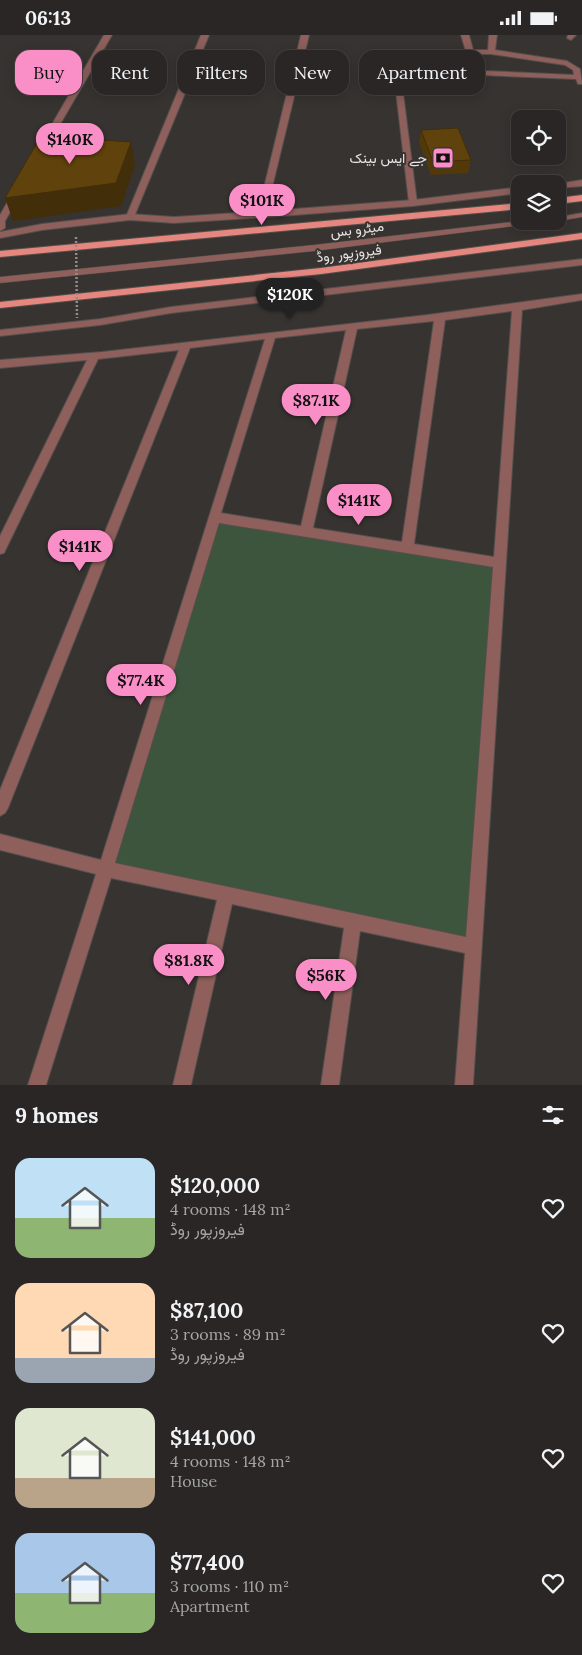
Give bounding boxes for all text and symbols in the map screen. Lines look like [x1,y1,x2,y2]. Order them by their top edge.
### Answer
text: 06:13 [25,6,71,30]
chip: Buy [15,50,82,95]
chip: Rent [92,50,167,95]
chip: Filters [177,50,265,95]
chip: New [275,50,349,95]
chip: Apartment [359,50,485,95]
map controls [511,110,566,230]
button: locate [511,110,566,165]
pin: $140K [35,123,105,165]
text: $140K [47,129,93,149]
bank icon: جے ایس بینک [431,146,455,170]
place label: جے ایس بینک [350,149,427,167]
button: layers [511,175,566,230]
pin: $101K [227,183,297,226]
text: $101K [240,190,284,210]
street label: میٹرو بس [329,217,385,241]
street label: فیروزپور روڈ [315,240,383,267]
pin: $120K [255,277,325,320]
text: $120K [267,284,313,304]
pin: $87.1K [275,383,357,426]
text: $87.1K [293,390,339,410]
pin: $141K [324,483,394,526]
text: $141K [338,490,380,510]
pin: $141K [45,529,115,572]
text: $141K [59,536,101,556]
pin: $77.4K [100,663,182,706]
text: $77.4K [117,670,165,690]
pin: $81.8K [148,943,230,986]
text: $81.8K [164,950,214,970]
pin: $56K [296,959,356,1001]
text: $56K [307,965,345,985]
icon: filters [539,1101,567,1129]
text: 9 homes [15,1102,98,1129]
text: $120,000 [170,1172,260,1199]
icon: home [55,1178,115,1238]
icon: heart [539,1194,567,1222]
text: 4 rooms · 148 m² [170,1199,291,1219]
text: فیروزپور روڈ [170,1219,245,1239]
text: $87,100 [170,1297,243,1324]
icon: home [55,1303,115,1363]
icon: heart [539,1319,567,1347]
text: 3 rooms · 89 m² [170,1324,286,1344]
text: فیروزپور روڈ [170,1344,245,1364]
text: $141,000 [170,1424,256,1451]
icon: home [55,1428,115,1488]
icon: heart [539,1444,567,1472]
text: 4 rooms · 148 m² [170,1451,291,1471]
text: House [170,1471,217,1491]
text: $77,400 [170,1549,244,1576]
icon: home [55,1553,115,1613]
icon: heart [539,1569,567,1597]
text: 3 rooms · 110 m² [170,1576,289,1596]
text: Apartment [170,1596,250,1616]

